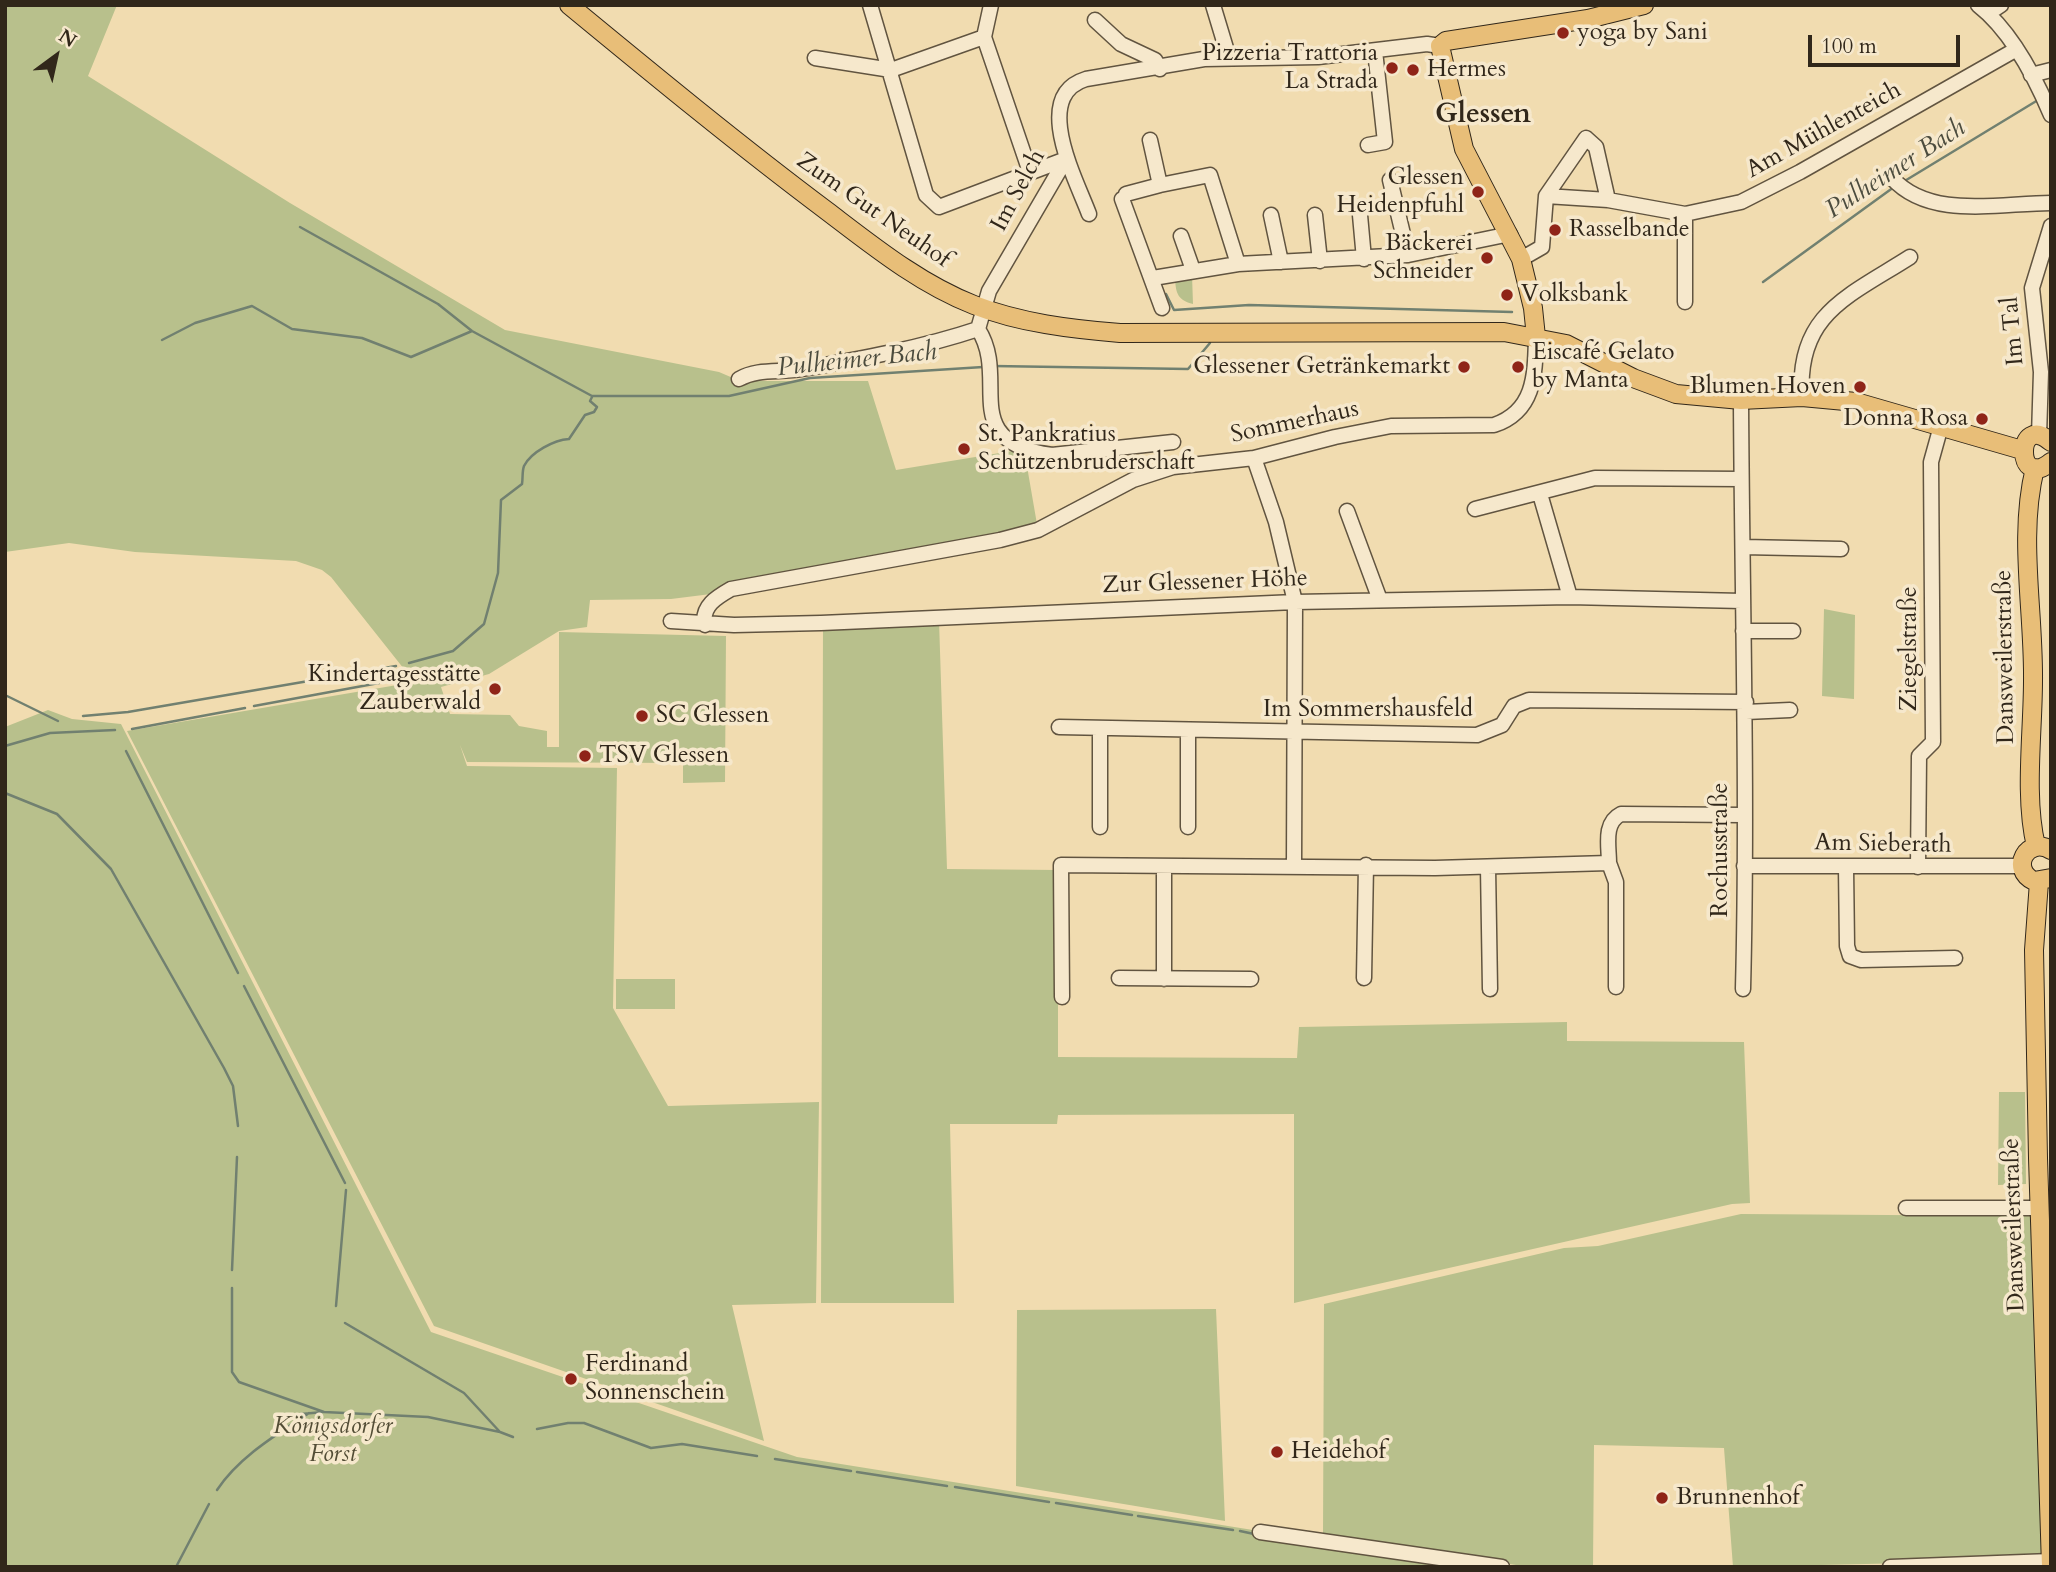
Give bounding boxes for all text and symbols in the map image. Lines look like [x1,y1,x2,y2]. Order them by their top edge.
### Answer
place label: yoga by Sani [1577,19,1708,47]
north arrow [21,21,91,91]
scale bar [1811,21,1963,65]
text: N [53,23,81,54]
marker: yoga by Sani [1555,25,1571,41]
text: 100 m [1821,32,1877,61]
place label: Pizzeria Trattoria La Strada [1202,40,1378,96]
place label: Hermes [1427,56,1506,84]
marker: Pizzeria Trattoria La Strada [1384,60,1400,76]
marker: Hermes [1405,62,1421,78]
street label: Am Mühlenteich [1741,77,1907,185]
district label: Glessen [1435,99,1531,133]
water label: Pulheimer Bach [1820,113,1972,227]
street label: Im Selch [986,145,1052,237]
street label: Zum Gut Neuhof [791,147,955,275]
place label: Glessen Heidenpfuhl [1336,164,1464,220]
marker: Glessen Heidenpfuhl [1470,184,1486,200]
place label: Rasselbande [1569,216,1690,244]
marker: Rasselbande [1547,222,1563,238]
place label: Bäckerei Schneider [1373,230,1473,286]
marker: Bäckerei Schneider [1479,250,1495,266]
place label: Volksbank [1521,281,1628,309]
marker: Volksbank [1499,287,1515,303]
street label: Im Tal [1997,295,2031,367]
water label: Pulheimer Bach [776,337,938,385]
place label: Eiscafé Gelato by Manta [1532,339,1674,395]
place label: Glessener Getränkemarkt [1193,353,1450,381]
marker: Glessener Getränkemarkt [1456,359,1472,375]
marker: Eiscafé Gelato by Manta [1510,359,1526,375]
place label: Blumen Hoven [1689,373,1846,401]
marker: Blumen Hoven [1852,379,1868,395]
street label: Sommerhaus [1228,395,1362,451]
place label: Donna Rosa [1843,405,1968,433]
marker: Donna Rosa [1974,411,1990,427]
place label: St. Pankratius Schützenbruderschaft [978,421,1195,477]
marker: St. Pankratius Schützenbruderschaft [956,441,972,457]
street label: Zur Glessener Höhe [1102,565,1308,601]
street label: Dansweilerstraße [1990,570,2022,744]
street label: Ziegelstraße [1896,586,1924,712]
place label: Kindertagesstätte Zauberwald [308,661,481,717]
marker: Kindertagesstätte Zauberwald [487,681,503,697]
street label: Im Sommershausfeld [1263,696,1473,724]
place label: SC Glessen [656,702,769,730]
marker: SC Glessen [634,708,650,724]
place label: TSV Glessen [599,742,729,770]
marker: TSV Glessen [577,748,593,764]
street label: Rochusstraße [1707,783,1735,917]
street label: Am Sieberath [1814,829,1952,861]
street label: Dansweilerstraße [1998,1137,2032,1313]
place label: Ferdinand Sonnenschein [585,1351,725,1407]
marker: Ferdinand Sonnenschein [563,1371,579,1387]
park label: Königsdorfer Forst [273,1413,393,1469]
place label: Heidehof [1291,1438,1386,1466]
marker: Heidehof [1269,1444,1285,1460]
place label: Brunnenhof [1676,1484,1800,1512]
marker: Brunnenhof [1654,1490,1670,1506]

